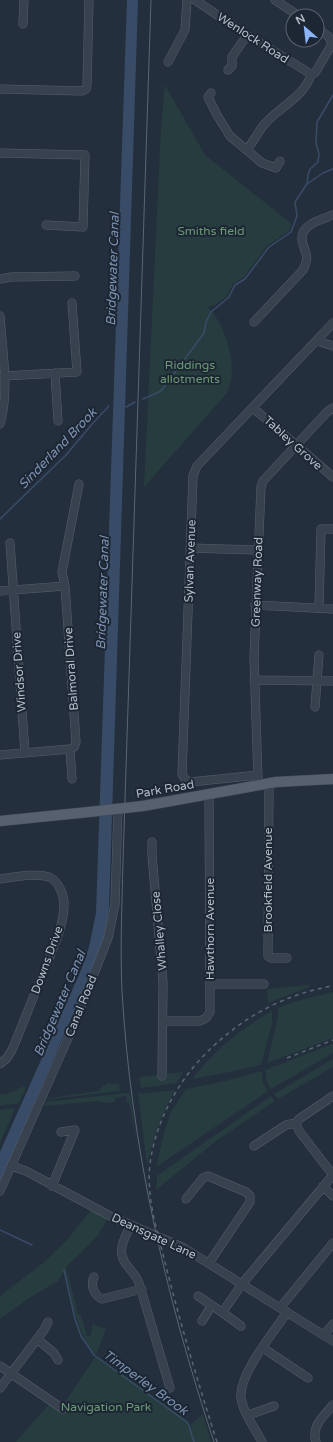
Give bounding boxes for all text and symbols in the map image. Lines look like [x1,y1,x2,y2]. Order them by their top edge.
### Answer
north arrow [285,8,325,48]
street label: Wenlock Road [215,10,291,66]
text: N [294,12,307,27]
water label: Bridgewater Canal [103,210,123,326]
park label: Smiths field [177,224,245,238]
park label: Riddings allotments [160,358,220,386]
water label: Sinderland Brook [15,404,101,492]
street label: Tabley Grove [261,413,325,473]
street label: Sylvan Avenue [182,519,198,603]
water label: Bridgewater Canal [93,534,113,650]
street label: Greenway Road [248,537,266,627]
street label: Balmoral Drive [61,627,81,711]
street label: Windsor Drive [9,631,29,712]
street label: Park Road [135,777,195,801]
street label: Brookfield Avenue [261,827,275,932]
street label: Hawthorn Avenue [203,877,217,980]
street label: Whalley Close [149,891,169,971]
street label: Downs Drive [28,924,66,996]
water label: Bridgewater Canal [30,946,90,1059]
street label: Canal Road [62,973,100,1039]
street label: Deansgate Lane [109,1210,199,1262]
water label: Timperley Brook [100,1347,192,1419]
park label: Navigation Park [61,1400,152,1414]

